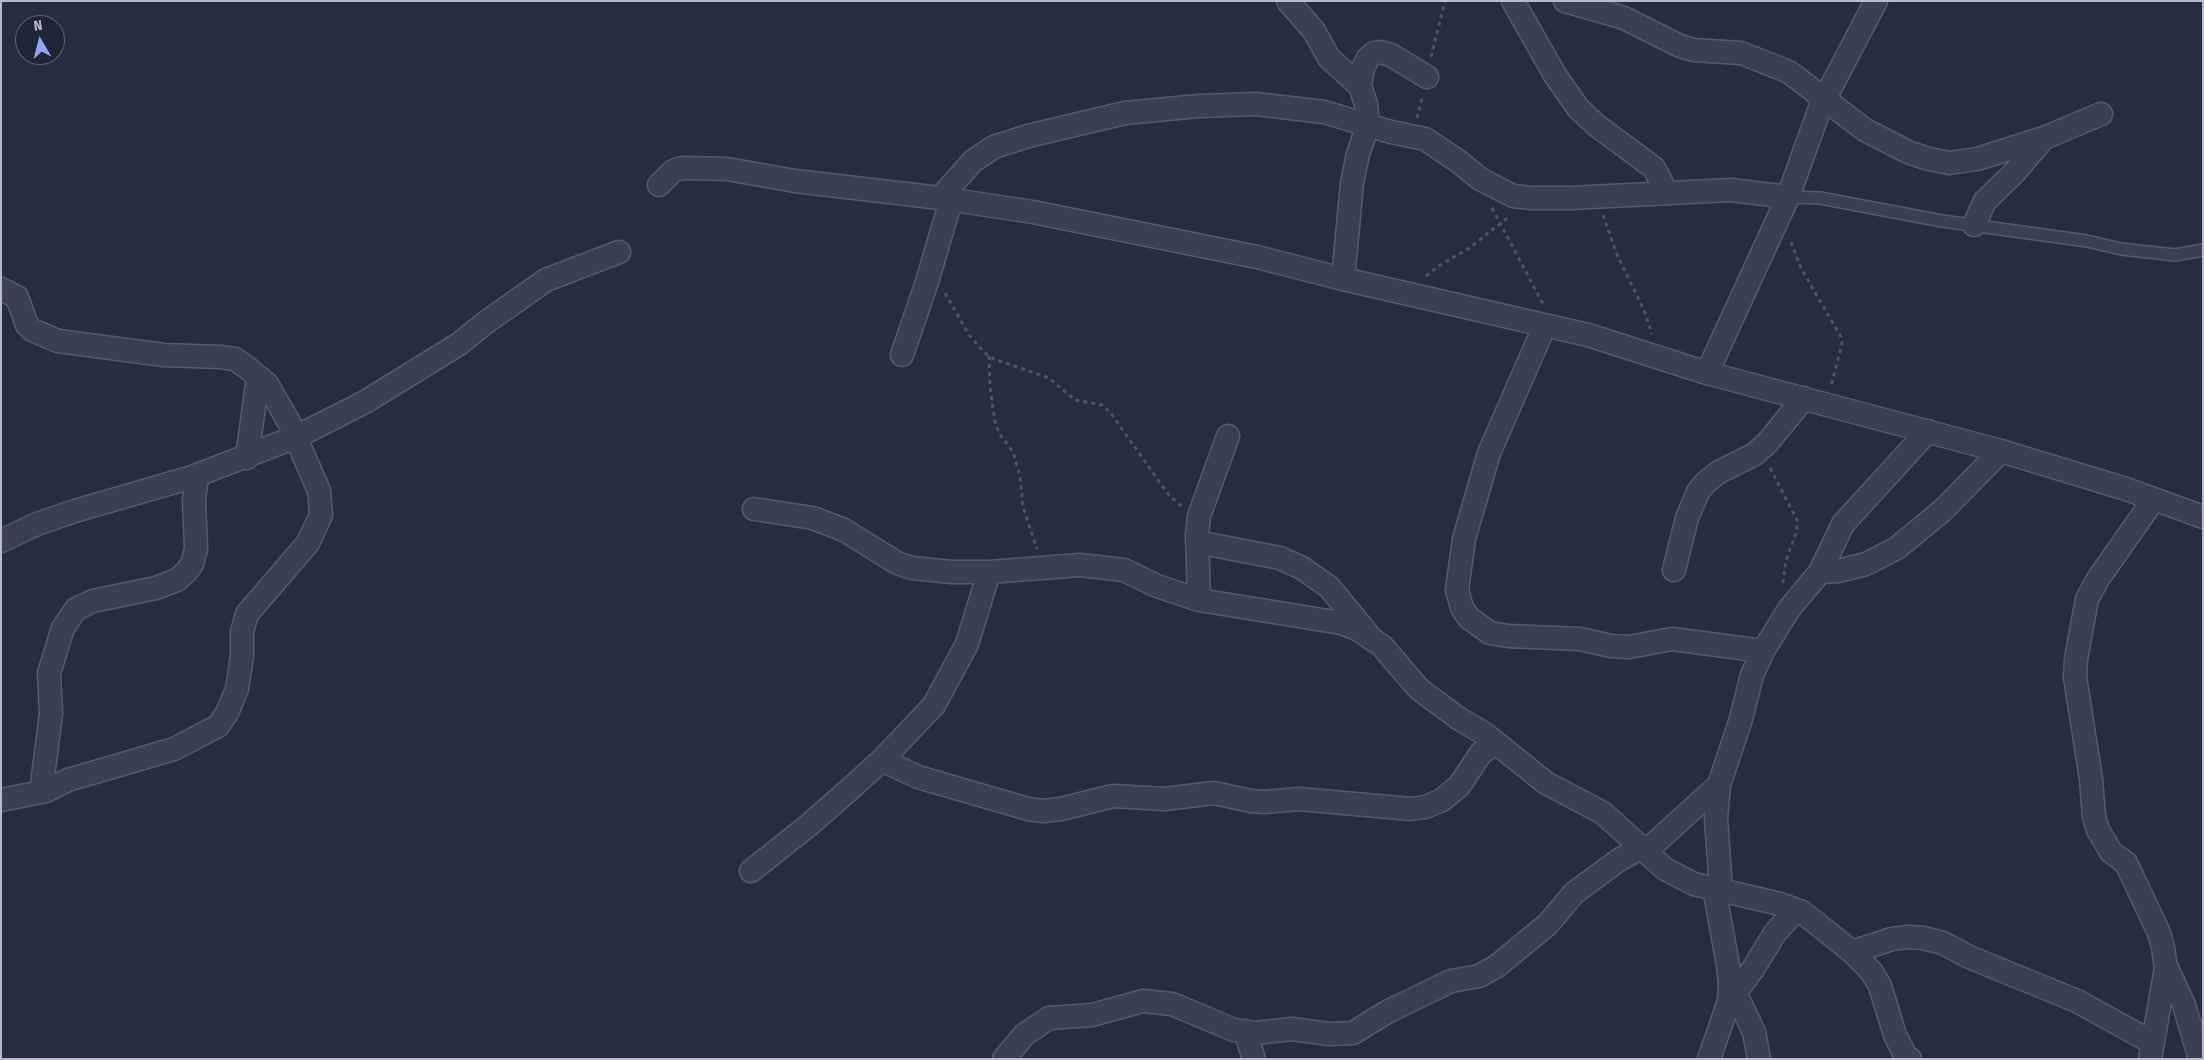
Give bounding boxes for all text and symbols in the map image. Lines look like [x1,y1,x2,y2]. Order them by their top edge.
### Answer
north arrow [15,15,65,65]
text: N [33,17,43,35]

